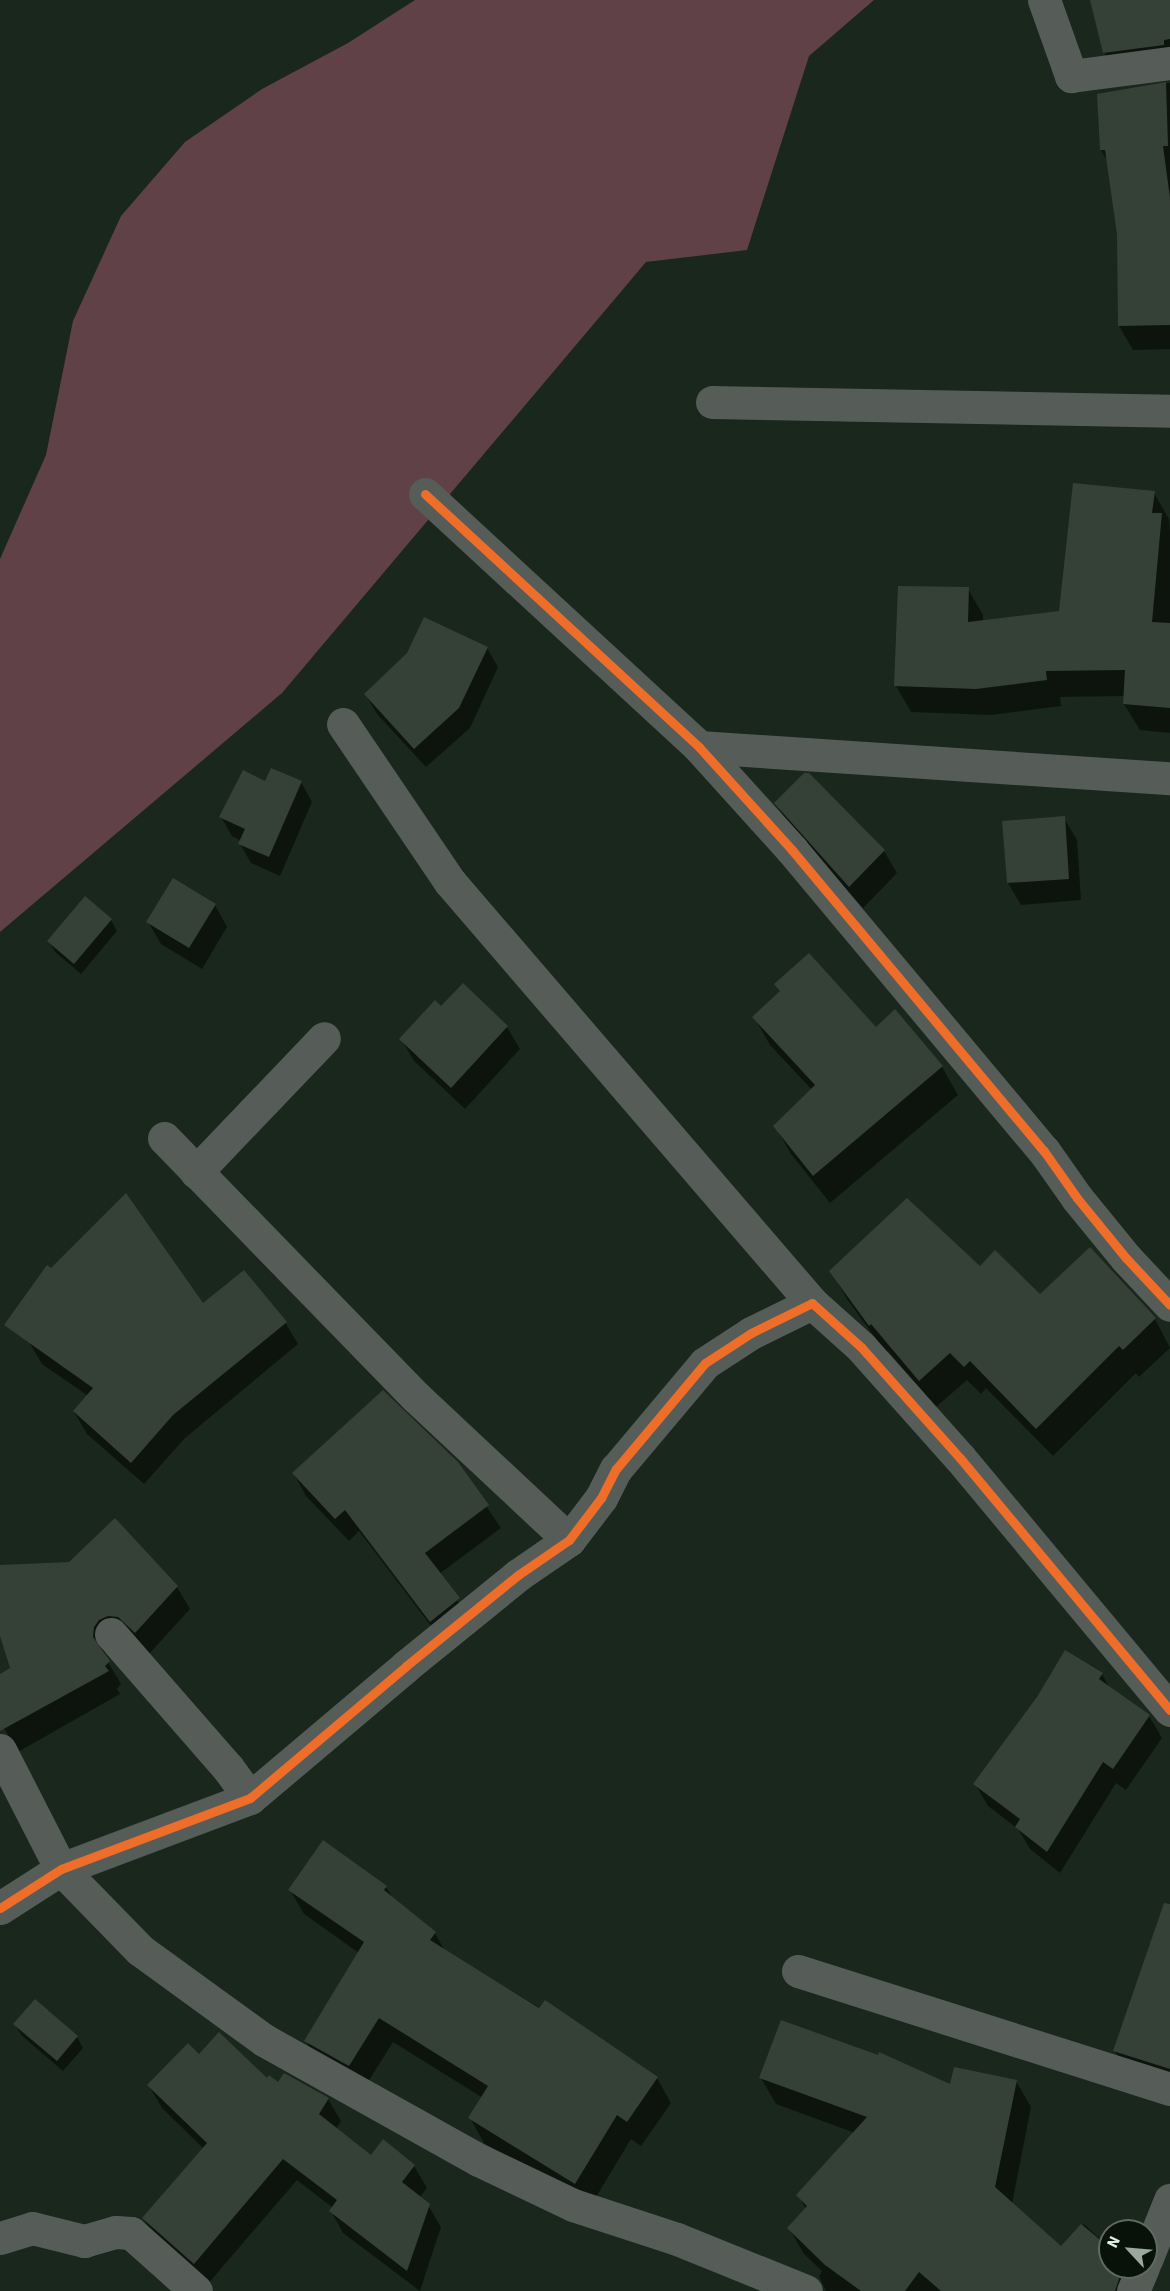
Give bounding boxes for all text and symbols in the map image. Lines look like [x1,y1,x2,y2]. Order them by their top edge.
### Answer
north arrow [1098,2219,1158,2279]
text: N [1101,2232,1126,2252]

